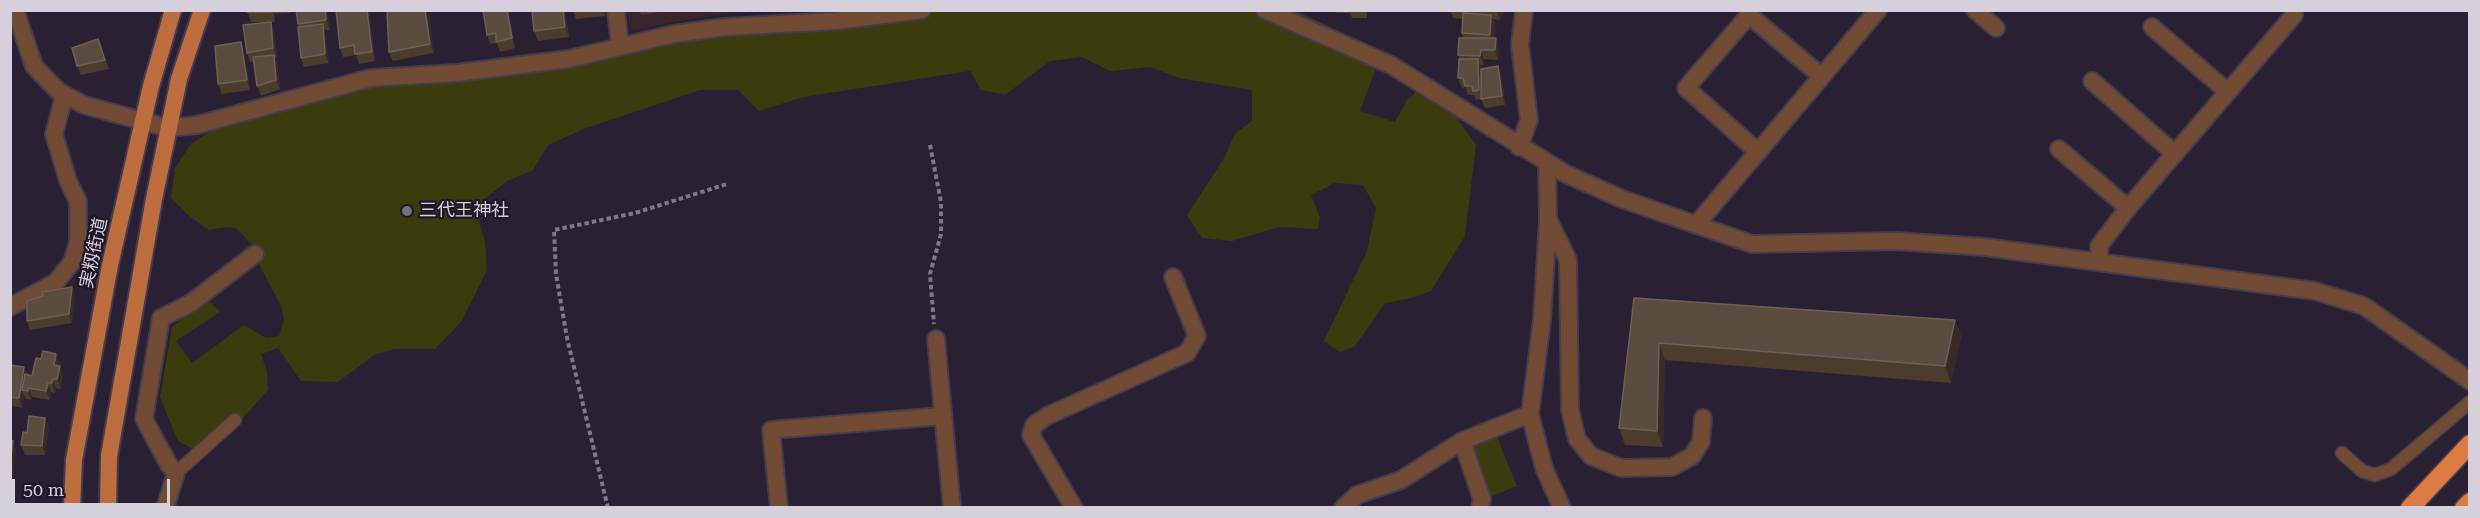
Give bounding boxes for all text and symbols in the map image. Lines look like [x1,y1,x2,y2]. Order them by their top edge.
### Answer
place label: 三代王神社 [419,200,509,222]
marker: 三代王神社 [400,204,414,218]
street label: 実籾街道 [76,216,112,290]
scale bar [15,467,172,505]
text: 50 m [23,479,64,500]

